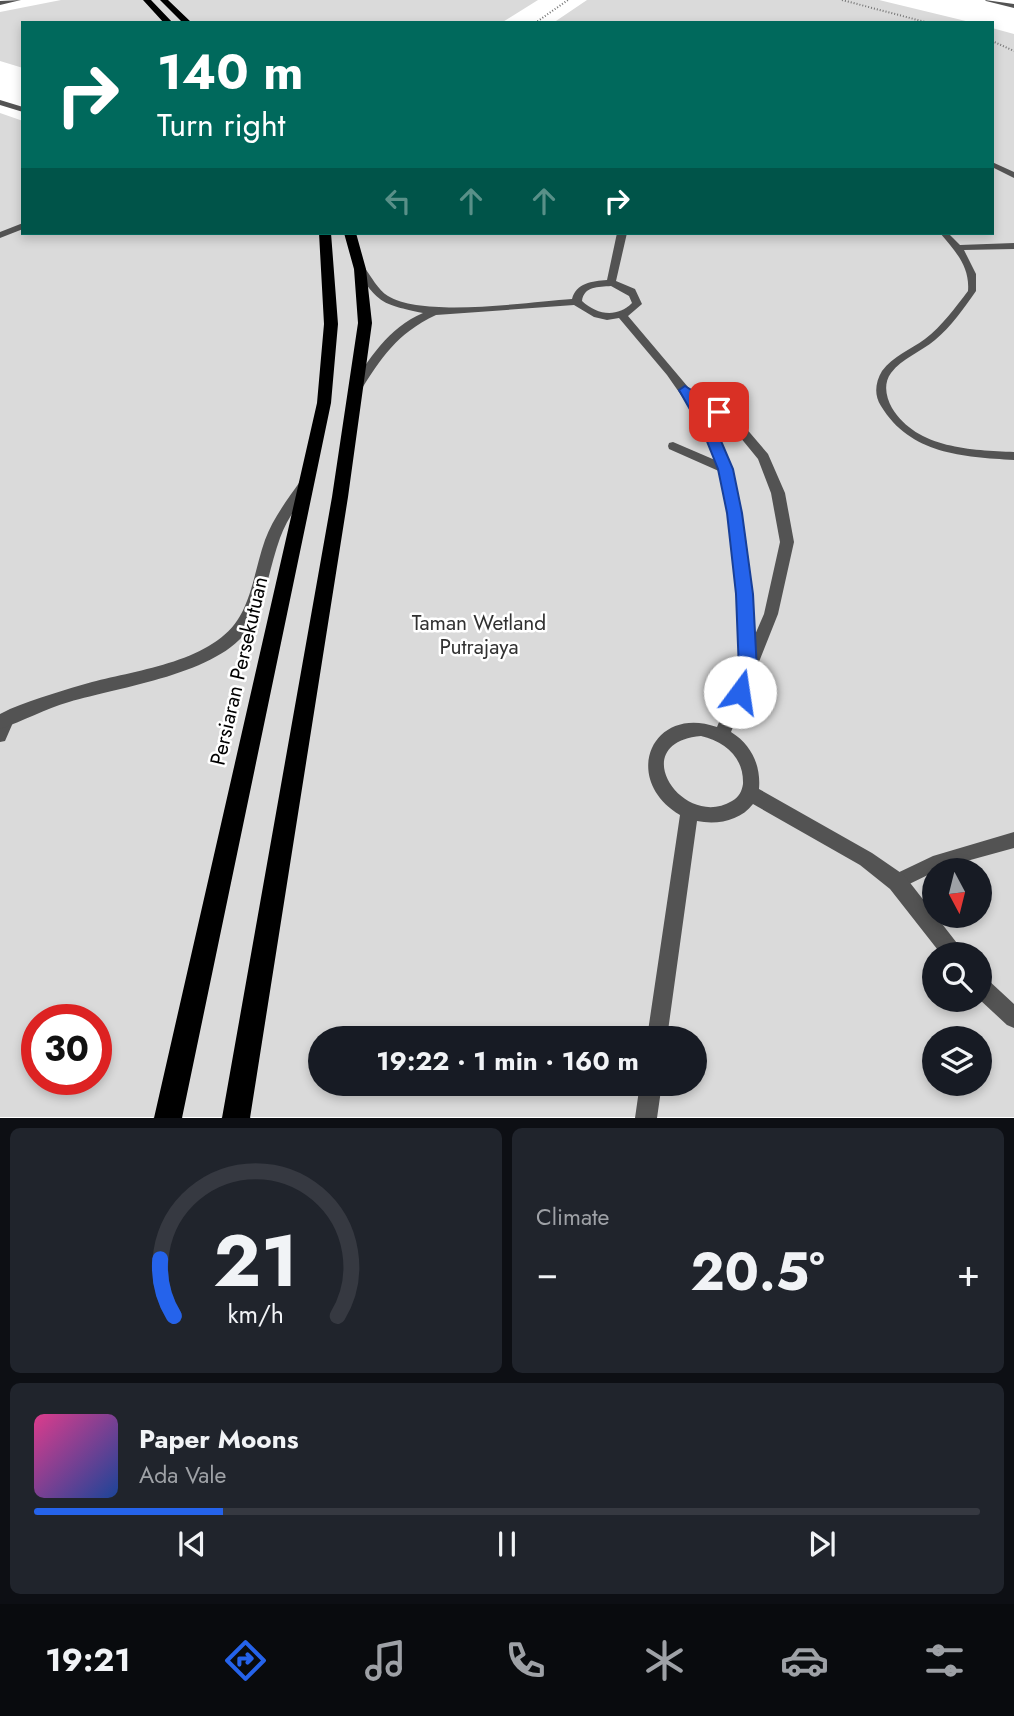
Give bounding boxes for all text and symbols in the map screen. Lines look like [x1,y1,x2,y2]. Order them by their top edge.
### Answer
text: 140 m [157,37,303,107]
icon: right [42,49,133,140]
text: Turn right [157,102,286,148]
icon: left [379,182,417,220]
icon: ahead [452,182,490,220]
icon: ahead [525,182,563,220]
icon: right [598,182,636,220]
pin [689,382,749,442]
icon: arrive [700,393,738,431]
street label: Persiaran Persekutuan [203,574,275,768]
park label: Taman Wetland Putrajaya [412,608,546,662]
position arrow [703,655,777,729]
north arrow [922,858,992,928]
map controls [922,858,992,1096]
button: search [922,942,992,1012]
speed limit sign: 30 [21,1004,112,1095]
button: layers [922,1026,992,1096]
text: 19:22 · 1 min · 160 m [376,1042,639,1080]
text: Climate [536,1200,609,1234]
text: 21 [214,1209,298,1314]
text: 20.5° [690,1234,825,1310]
text: − [536,1245,558,1300]
text: + [957,1245,980,1300]
text: km/h [228,1296,284,1332]
text: Paper Moons [139,1420,299,1458]
text: Ada Vale [139,1458,226,1492]
icon: previous [173,1525,211,1563]
icon: pause [488,1525,526,1563]
icon: next [803,1525,841,1563]
icon: directions [221,1636,270,1685]
icon: music [361,1636,410,1685]
icon: phone [501,1636,550,1685]
icon: climate [640,1636,689,1685]
icon: car [780,1636,829,1685]
icon: filters [920,1636,969,1685]
text: 19:21 [45,1637,131,1683]

